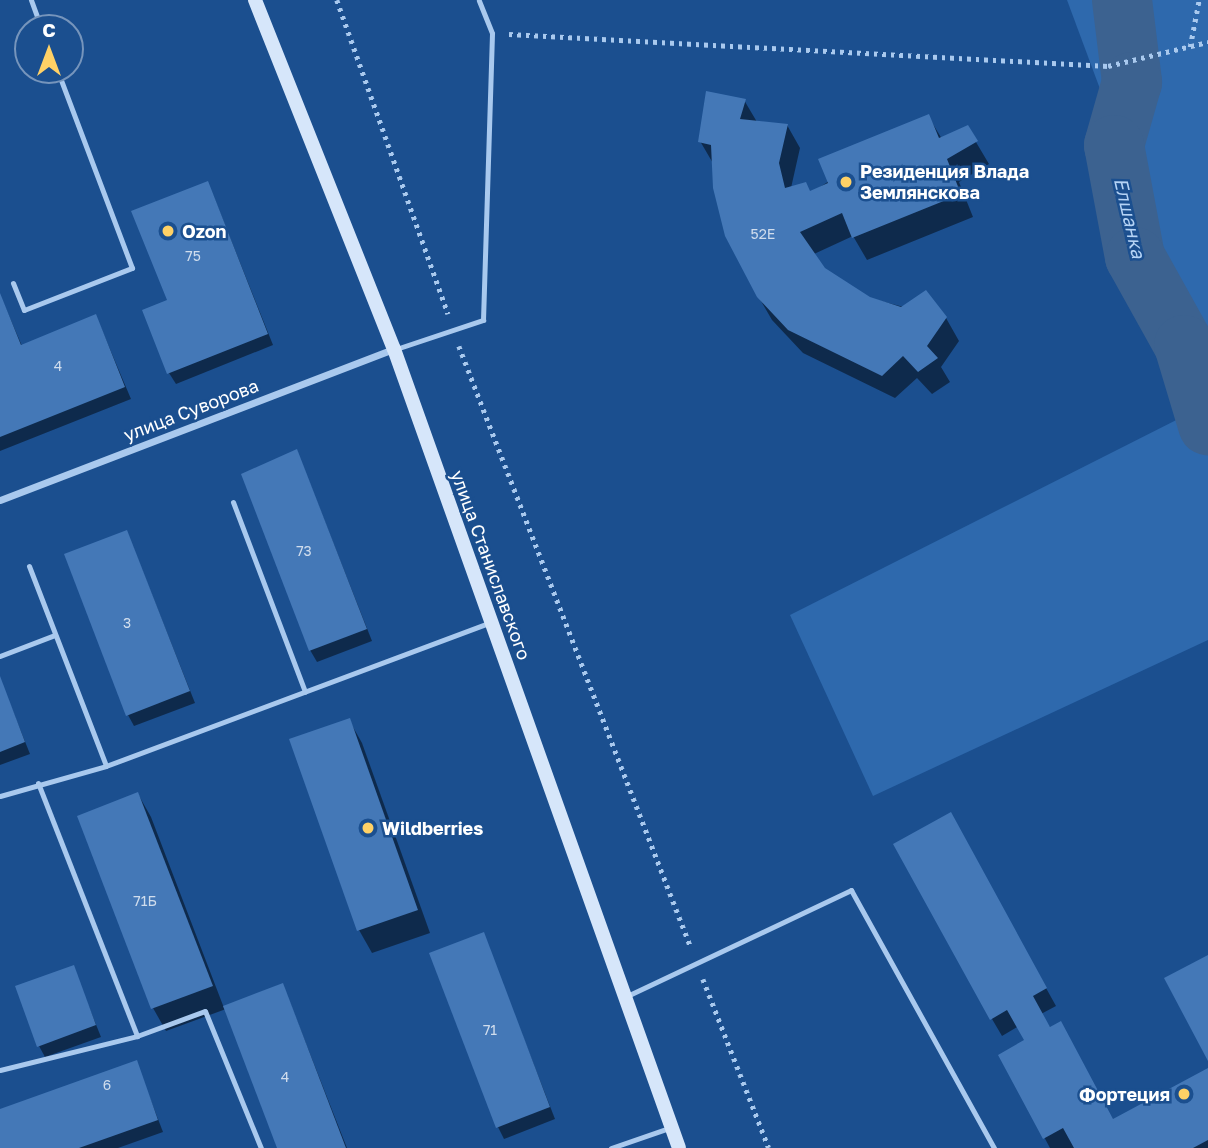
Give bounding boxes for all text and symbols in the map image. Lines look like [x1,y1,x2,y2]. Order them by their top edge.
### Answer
north arrow [14,14,84,84]
text: С [42,18,56,41]
place label: Резиденция Влада Землянскова [860,161,1029,204]
marker: Резиденция Влада Землянскова [838,174,854,190]
water label: Елшанка [1110,175,1150,261]
place label: Ozon [182,220,226,242]
marker: Ozon [160,223,176,239]
house number: 52Е [751,226,775,242]
house number: 75 [185,248,201,264]
house number: 4 [54,358,62,374]
street label: улица Суворова [121,374,261,446]
street label: улица Станиславского [447,467,535,663]
house number: 73 [296,543,312,559]
house number: 3 [123,615,131,631]
place label: Wildberries [382,817,483,839]
marker: Wildberries [360,820,376,836]
house number: 71Б [133,893,157,909]
house number: 71 [483,1022,497,1038]
house number: 4 [281,1069,289,1085]
house number: 6 [103,1077,111,1093]
place label: Фортеция [1079,1083,1170,1105]
marker: Фортеция [1176,1086,1192,1102]

